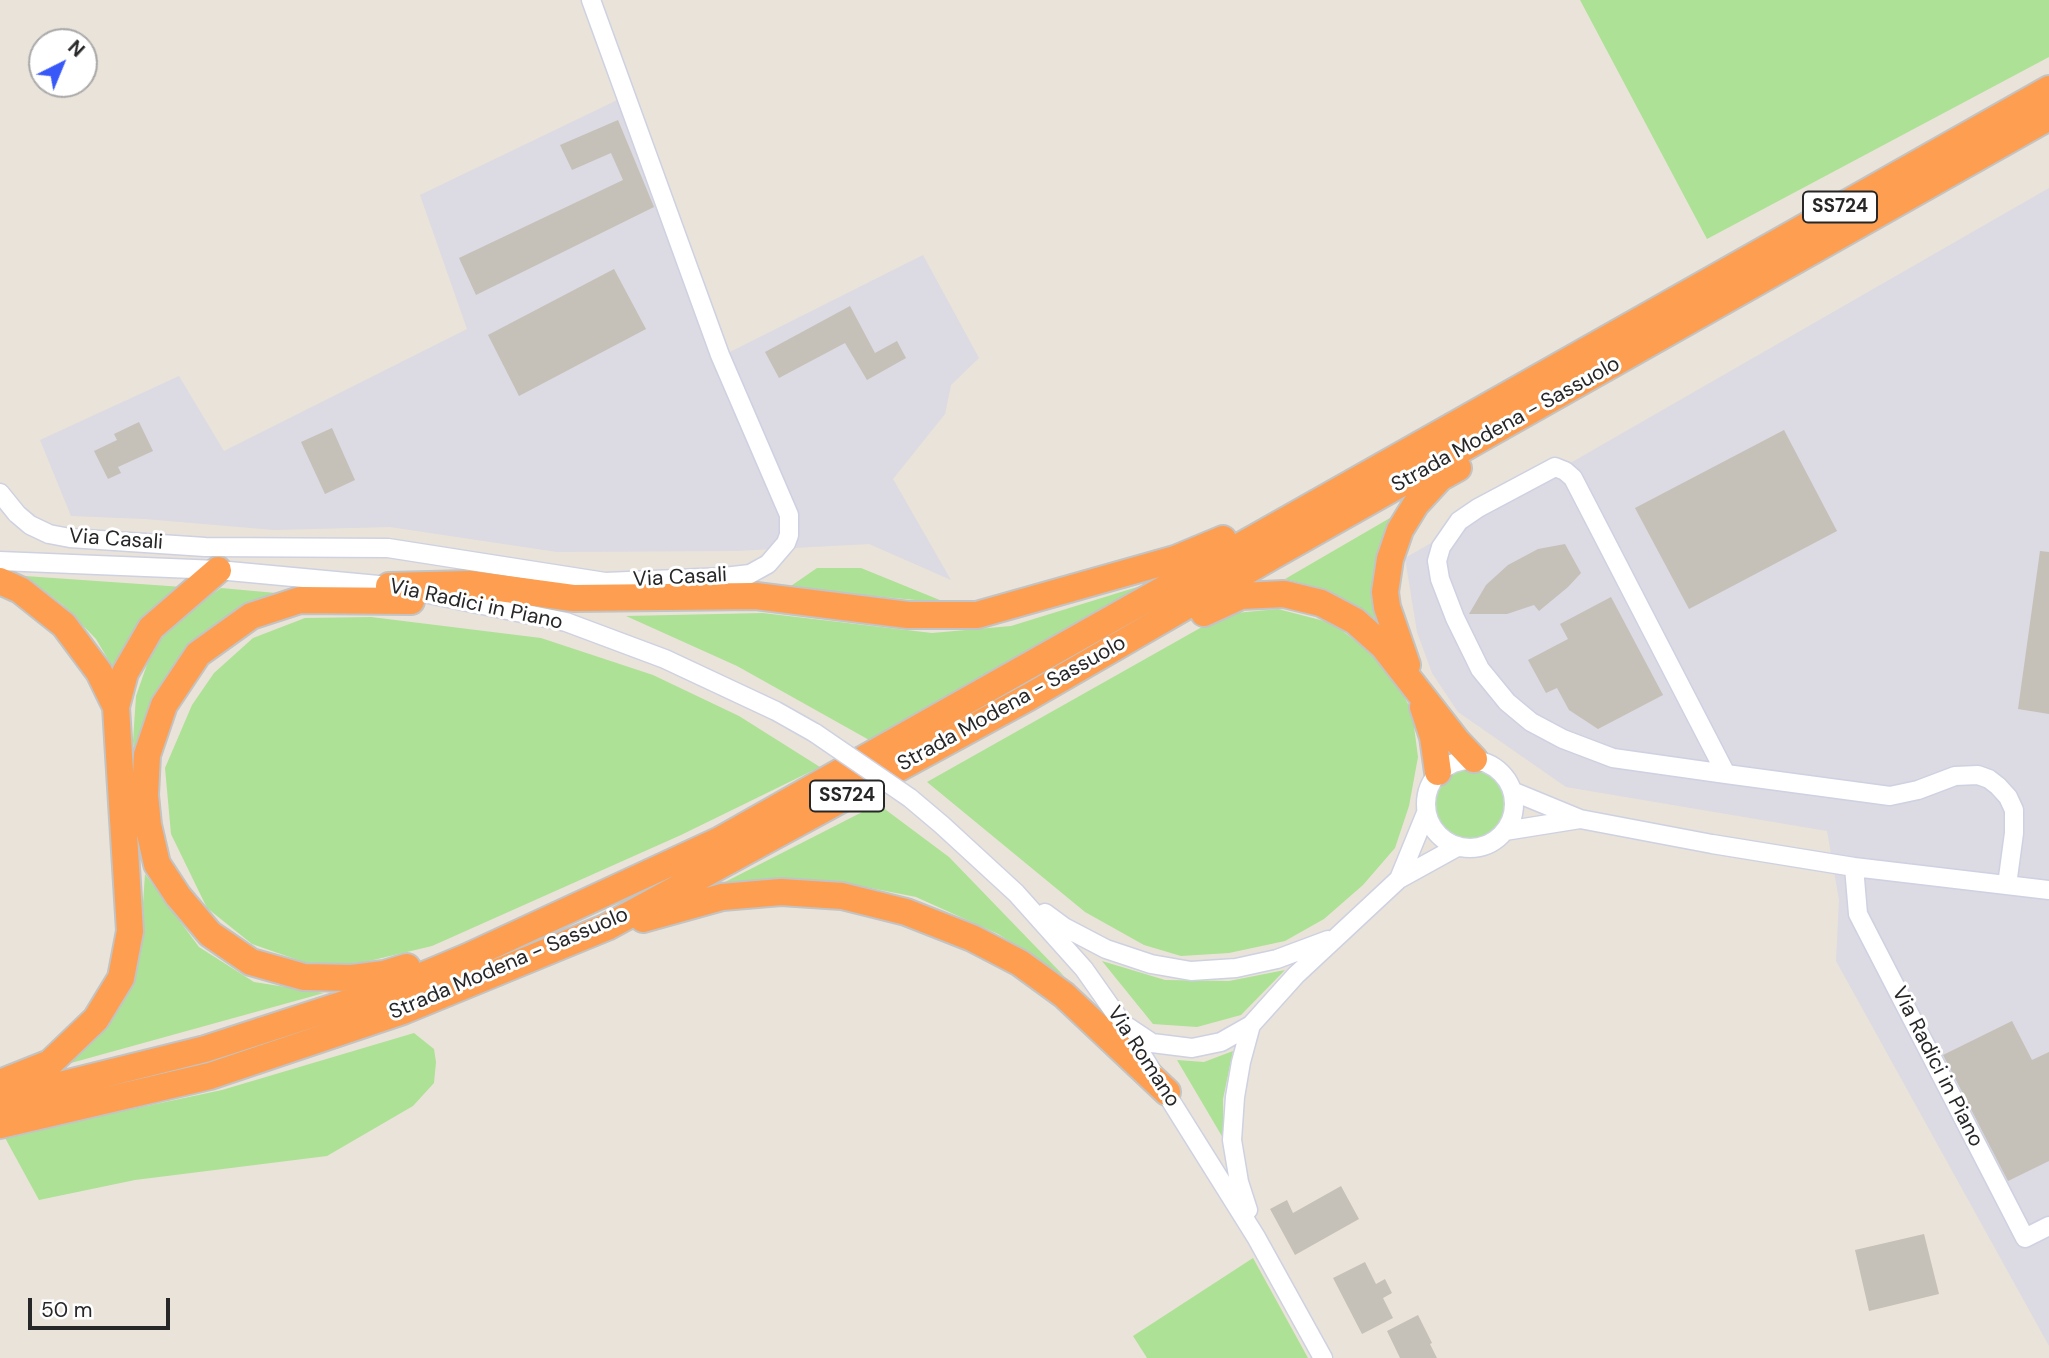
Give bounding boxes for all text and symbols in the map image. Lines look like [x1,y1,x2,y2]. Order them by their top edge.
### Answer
north arrow [28,28,98,98]
text: N [63,35,90,63]
road number: SS724 [1803,192,1877,223]
street label: Strada Modena - Sassuolo [1387,352,1625,498]
street label: Via Casali [68,524,164,556]
street label: Via Casali [632,563,728,593]
street label: Via Radici in Piano [387,574,565,636]
street label: Strada Modena - Sassuolo [893,631,1131,777]
road number: SS724 [810,780,884,811]
street label: Strada Modena - Sassuolo [386,902,632,1026]
street label: Via Radici in Piano [1886,983,1988,1151]
street label: Via Romano [1101,1002,1185,1112]
scale bar [32,1284,173,1328]
text: 50 m [41,1296,92,1324]

